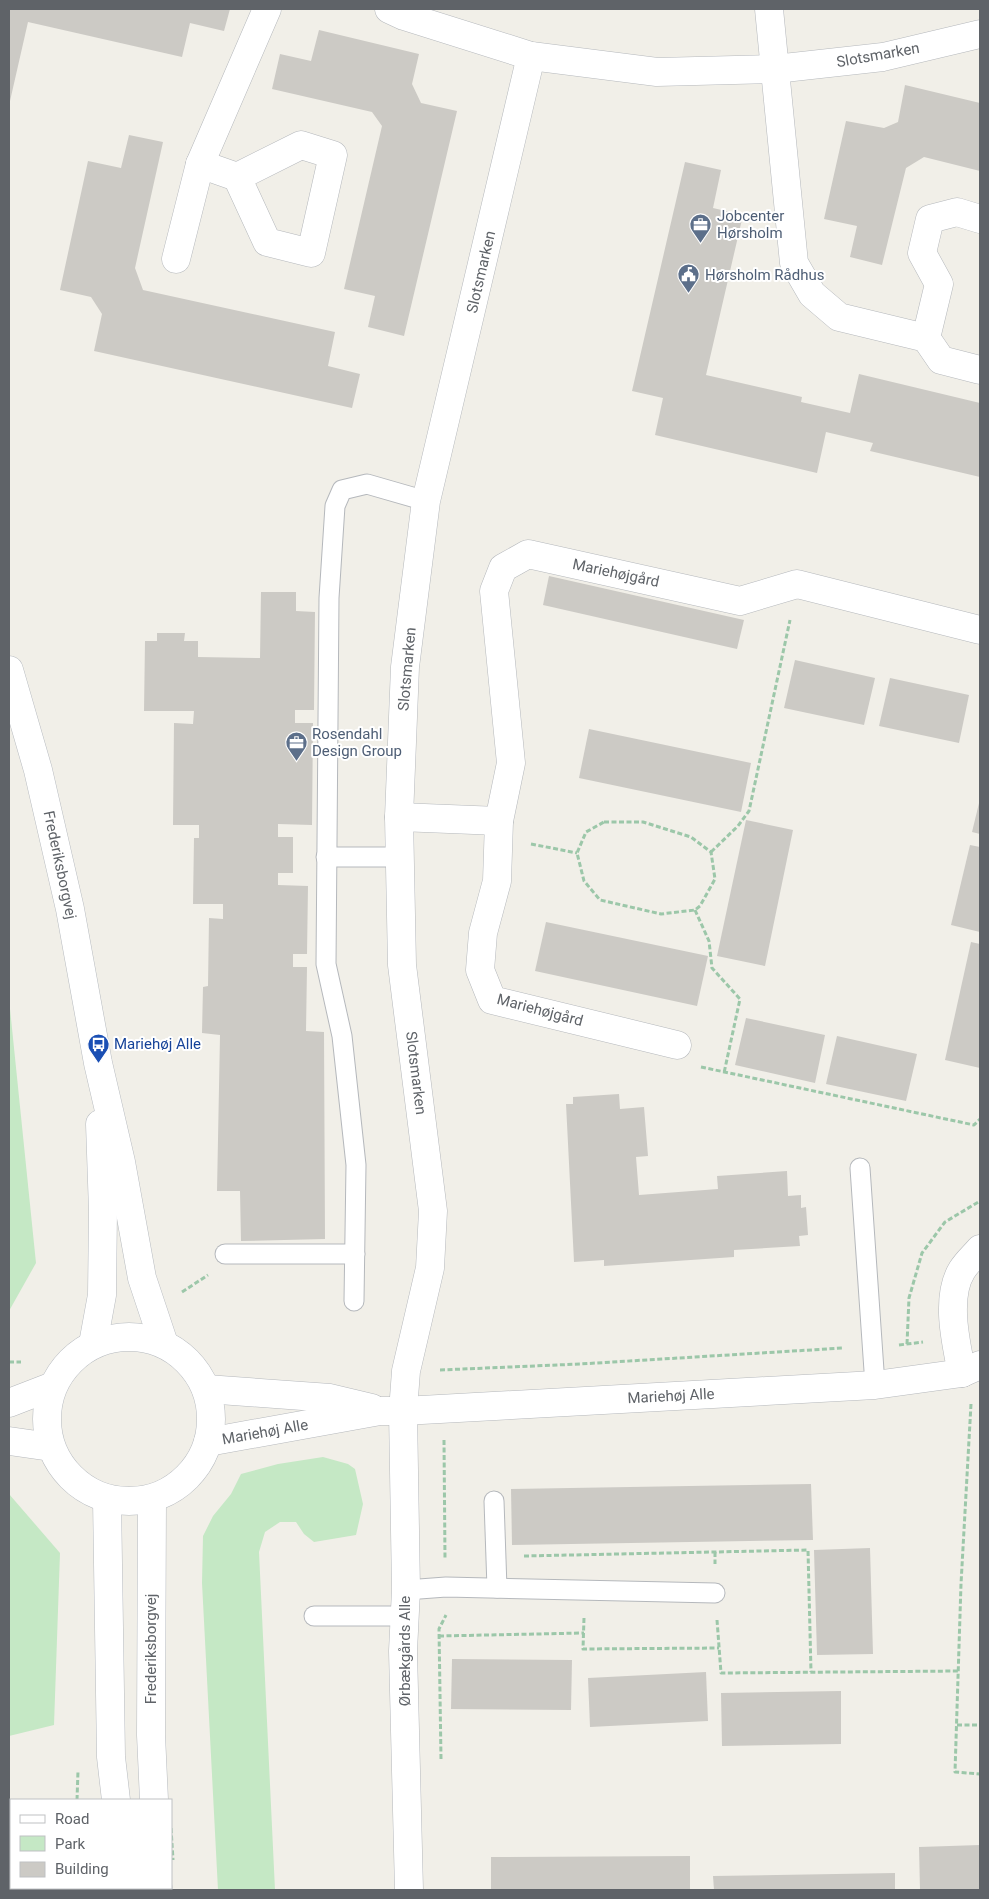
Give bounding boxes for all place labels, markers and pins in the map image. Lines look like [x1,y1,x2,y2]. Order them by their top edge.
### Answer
place label: Jobcenter Hørsholm [717,207,784,242]
office icon: Jobcenter Hørsholm [689,213,713,244]
public building icon: Hørsholm Rådhus [677,263,701,294]
place label: Hørsholm Rådhus [705,266,825,284]
place label: Rosendahl Design Group [312,725,402,760]
office icon: Rosendahl Design Group [284,731,308,762]
bus stop icon: Mariehøj Alle [86,1032,110,1063]
place label: Mariehøj Alle [114,1035,201,1053]

